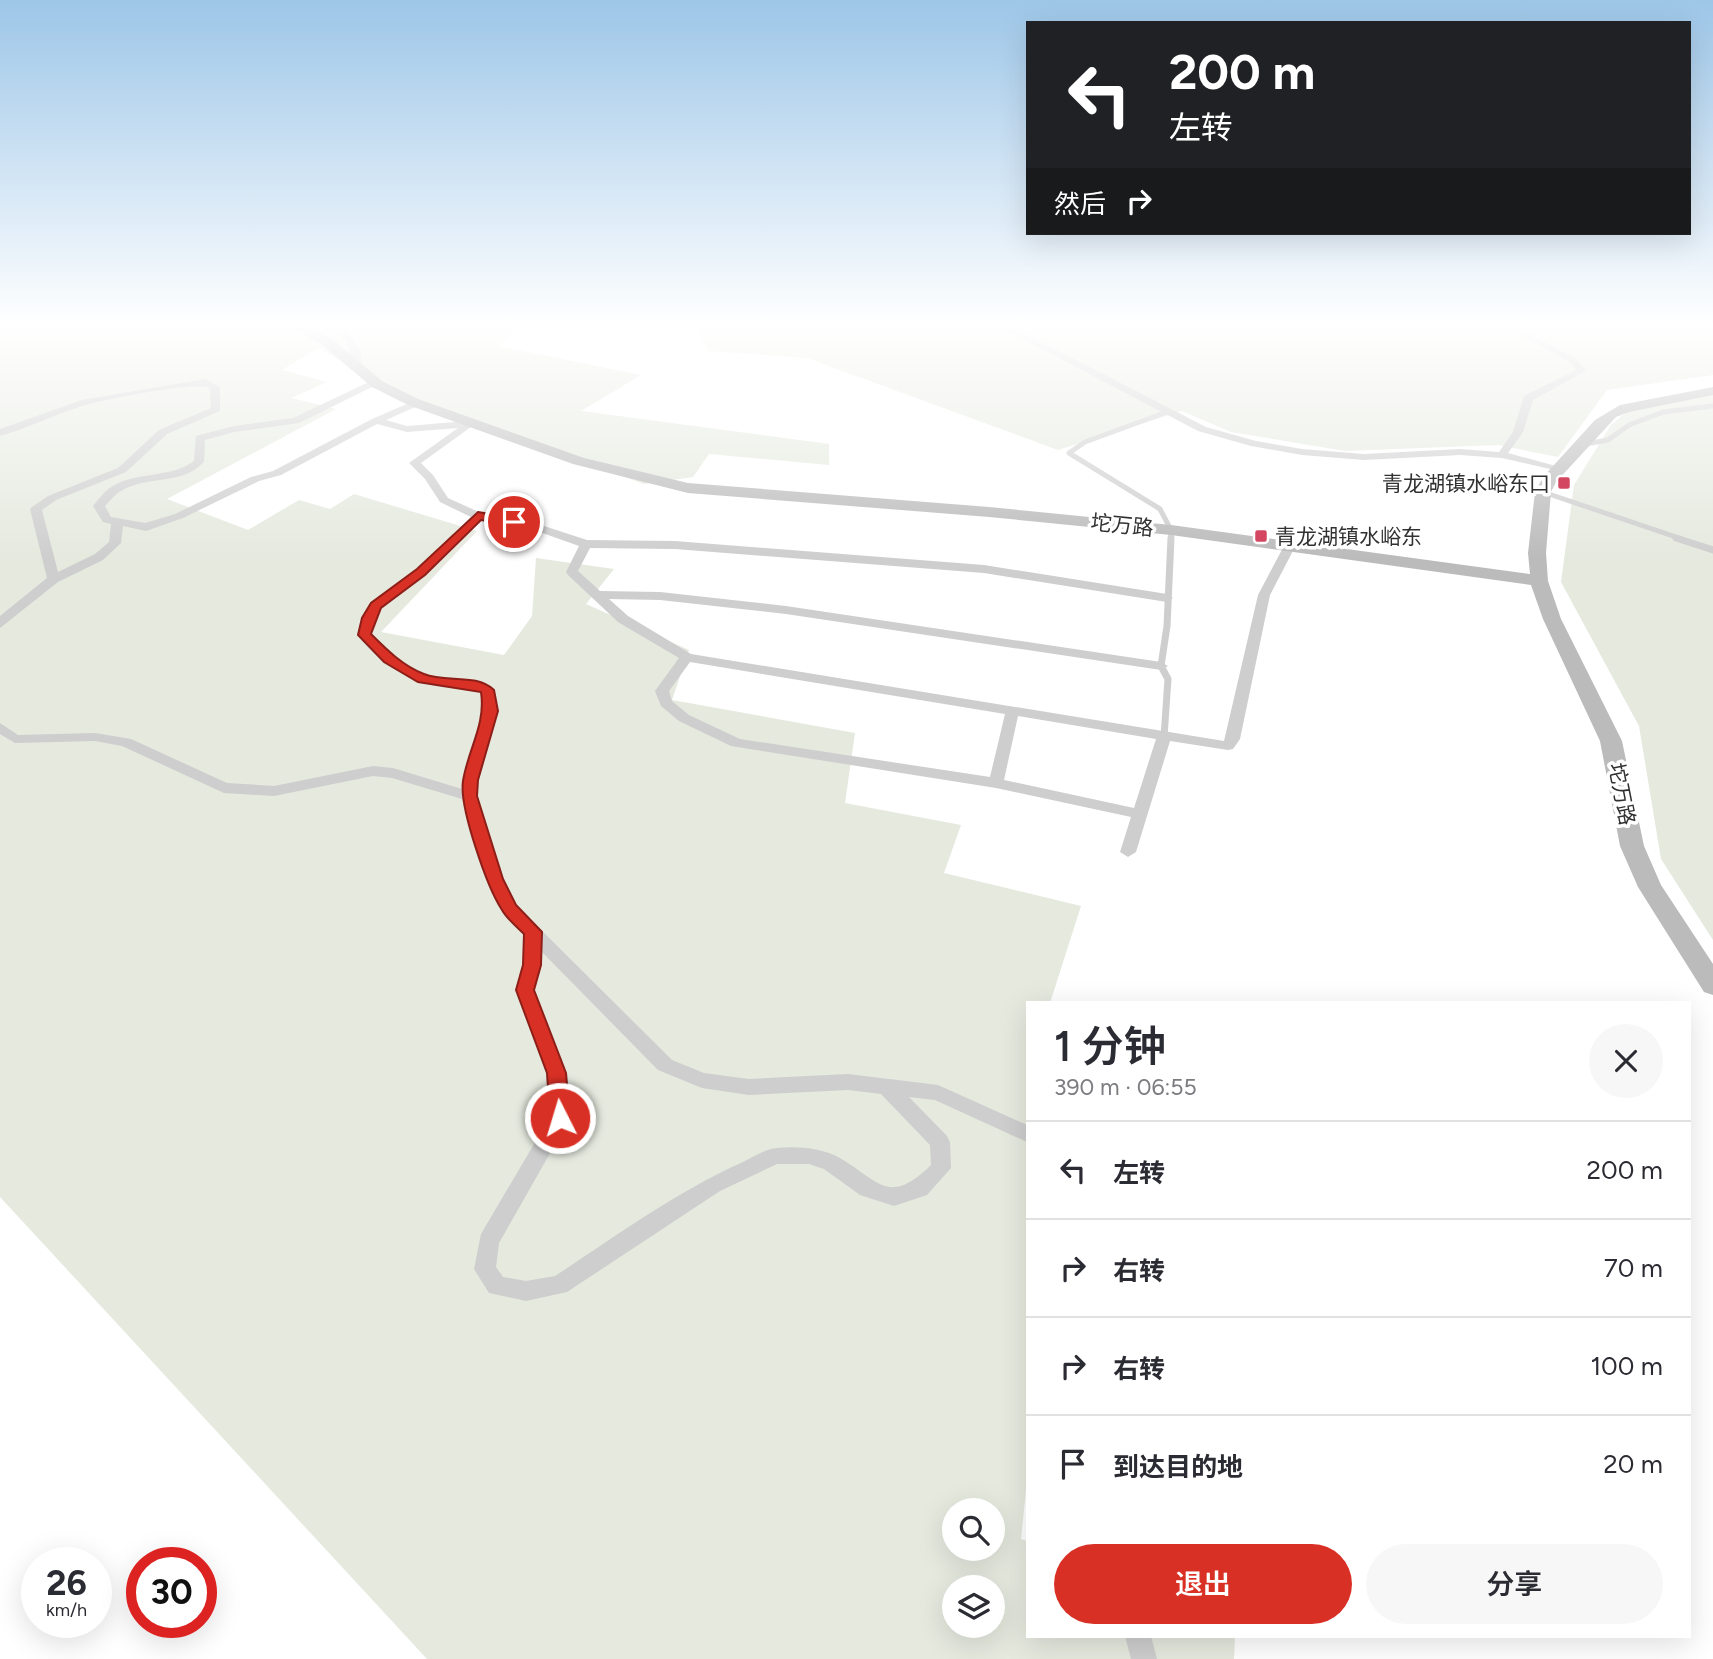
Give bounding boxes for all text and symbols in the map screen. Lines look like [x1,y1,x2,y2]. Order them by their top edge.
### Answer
text: 200 m [1169,42,1315,101]
icon: left [1054,49,1145,140]
text: 左转 [1169,109,1233,147]
icon: right [1120,182,1158,220]
text: 然后 [1054,188,1106,220]
place label: 青龙湖镇水峪东口 [1382,471,1550,496]
marker: 青龙湖镇水峪东口 [1556,475,1572,491]
pin [484,492,544,552]
icon: arrive [495,503,533,541]
street label: 坨万路 [1089,509,1155,541]
place label: 青龙湖镇水峪东 [1275,524,1422,549]
marker: 青龙湖镇水峪东 [1253,528,1269,544]
street label: 坨万路 [1604,761,1640,827]
text: 1 分钟 [1054,1021,1166,1072]
button: close [1589,1024,1663,1098]
text: 390 m · 06:55 [1054,1073,1197,1101]
position arrow [523,1081,597,1155]
icon: left [1054,1151,1092,1189]
text: 200 m [1587,1154,1663,1186]
text: 左转 [1113,1157,1165,1189]
icon: right [1054,1249,1092,1287]
text: 70 m [1604,1252,1663,1284]
text: 右转 [1113,1255,1165,1287]
icon: right [1054,1347,1092,1385]
text: 100 m [1590,1350,1663,1382]
text: 右转 [1113,1353,1165,1385]
icon: arrive [1054,1445,1092,1483]
text: 20 m [1603,1448,1663,1480]
text: 到达目的地 [1113,1451,1243,1483]
map controls [942,1498,1005,1638]
button: search [942,1498,1005,1561]
button: 退出 [1054,1544,1352,1624]
button: 分享 [1366,1544,1663,1624]
speed limit sign: 30 [126,1547,217,1638]
text: 26 [46,1562,87,1604]
button: layers [942,1575,1005,1638]
text: km/h [46,1599,87,1621]

